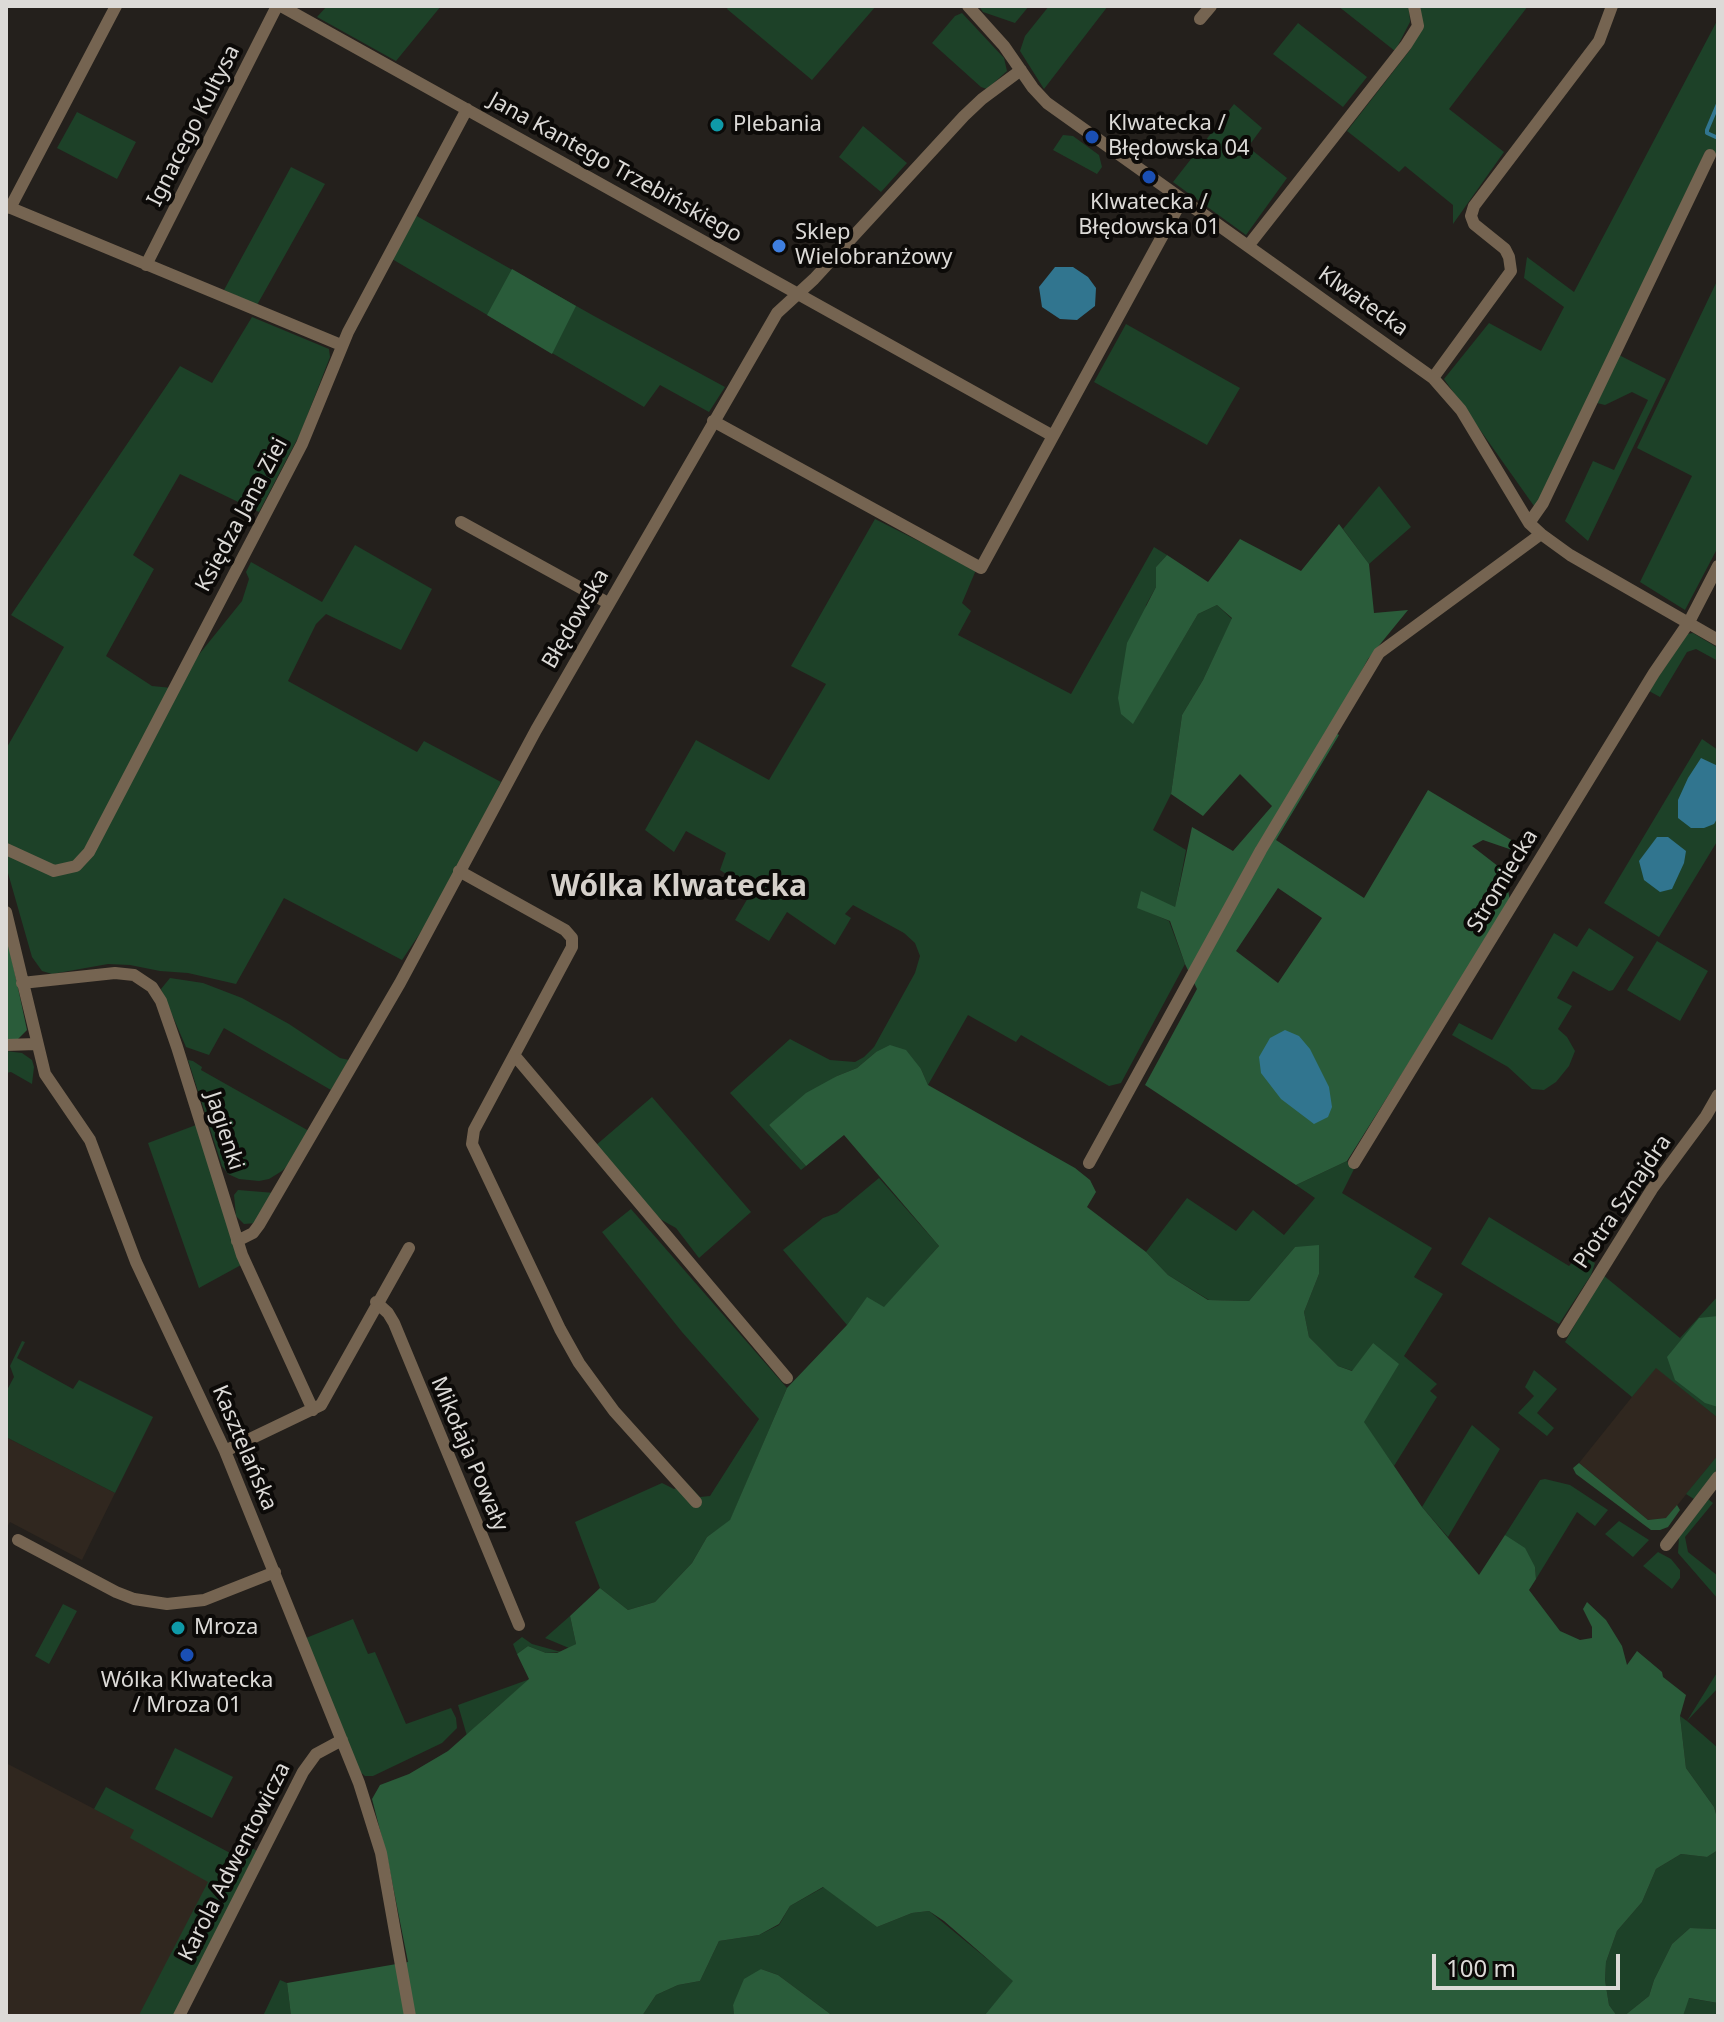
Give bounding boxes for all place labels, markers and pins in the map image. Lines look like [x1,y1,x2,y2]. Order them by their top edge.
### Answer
place label: Klwatecka / Błędowska 04 [1108,111,1250,162]
place label: Plebania [733,112,822,138]
marker: Plebania [708,116,726,134]
marker: Klwatecka / Błędowska 04 [1083,128,1101,146]
marker: Klwatecka / Błędowska 01 [1140,168,1158,186]
place label: Klwatecka / Błędowska 01 [1078,190,1220,242]
place label: Sklep Wielobranżowy [795,220,952,272]
marker: Sklep Wielobranżowy [770,237,788,255]
place label: Mroza [194,1615,258,1641]
marker: Mroza [169,1619,187,1637]
marker: Wólka Klwatecka / Mroza 01 [178,1646,196,1664]
place label: Wólka Klwatecka / Mroza 01 [101,1668,273,1720]

